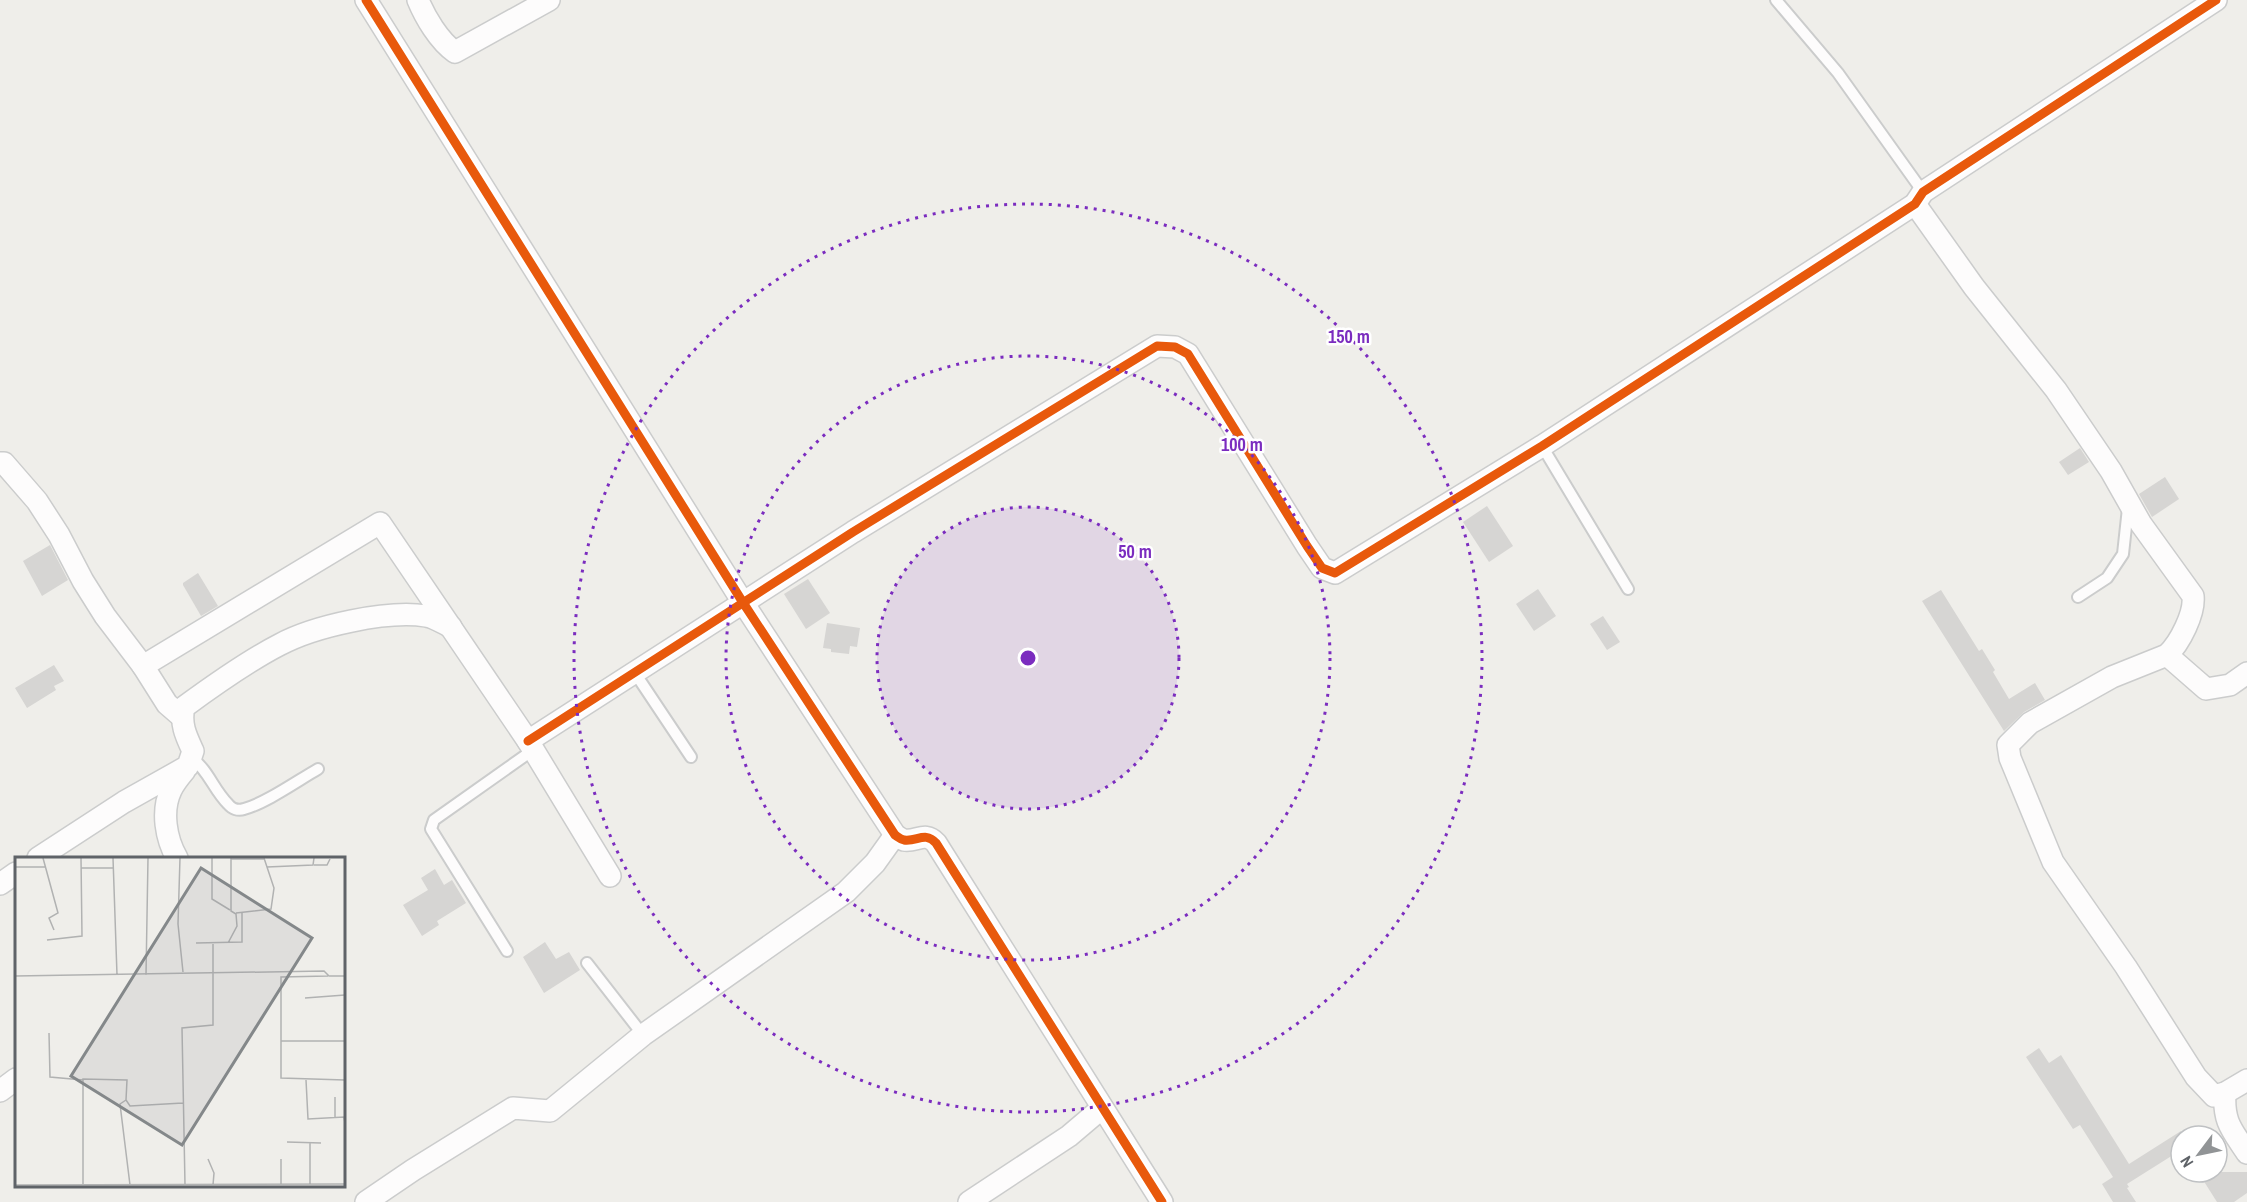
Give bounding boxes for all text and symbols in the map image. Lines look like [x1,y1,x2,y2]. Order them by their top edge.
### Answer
text: 150 m [1328,324,1370,349]
text: 100 m [1221,432,1263,457]
text: 50 m [1118,539,1152,564]
centre of rings [1018,648,1038,668]
inset map [15,857,345,1187]
north arrow [2169,1124,2229,1184]
text: N [2174,1152,2198,1172]

